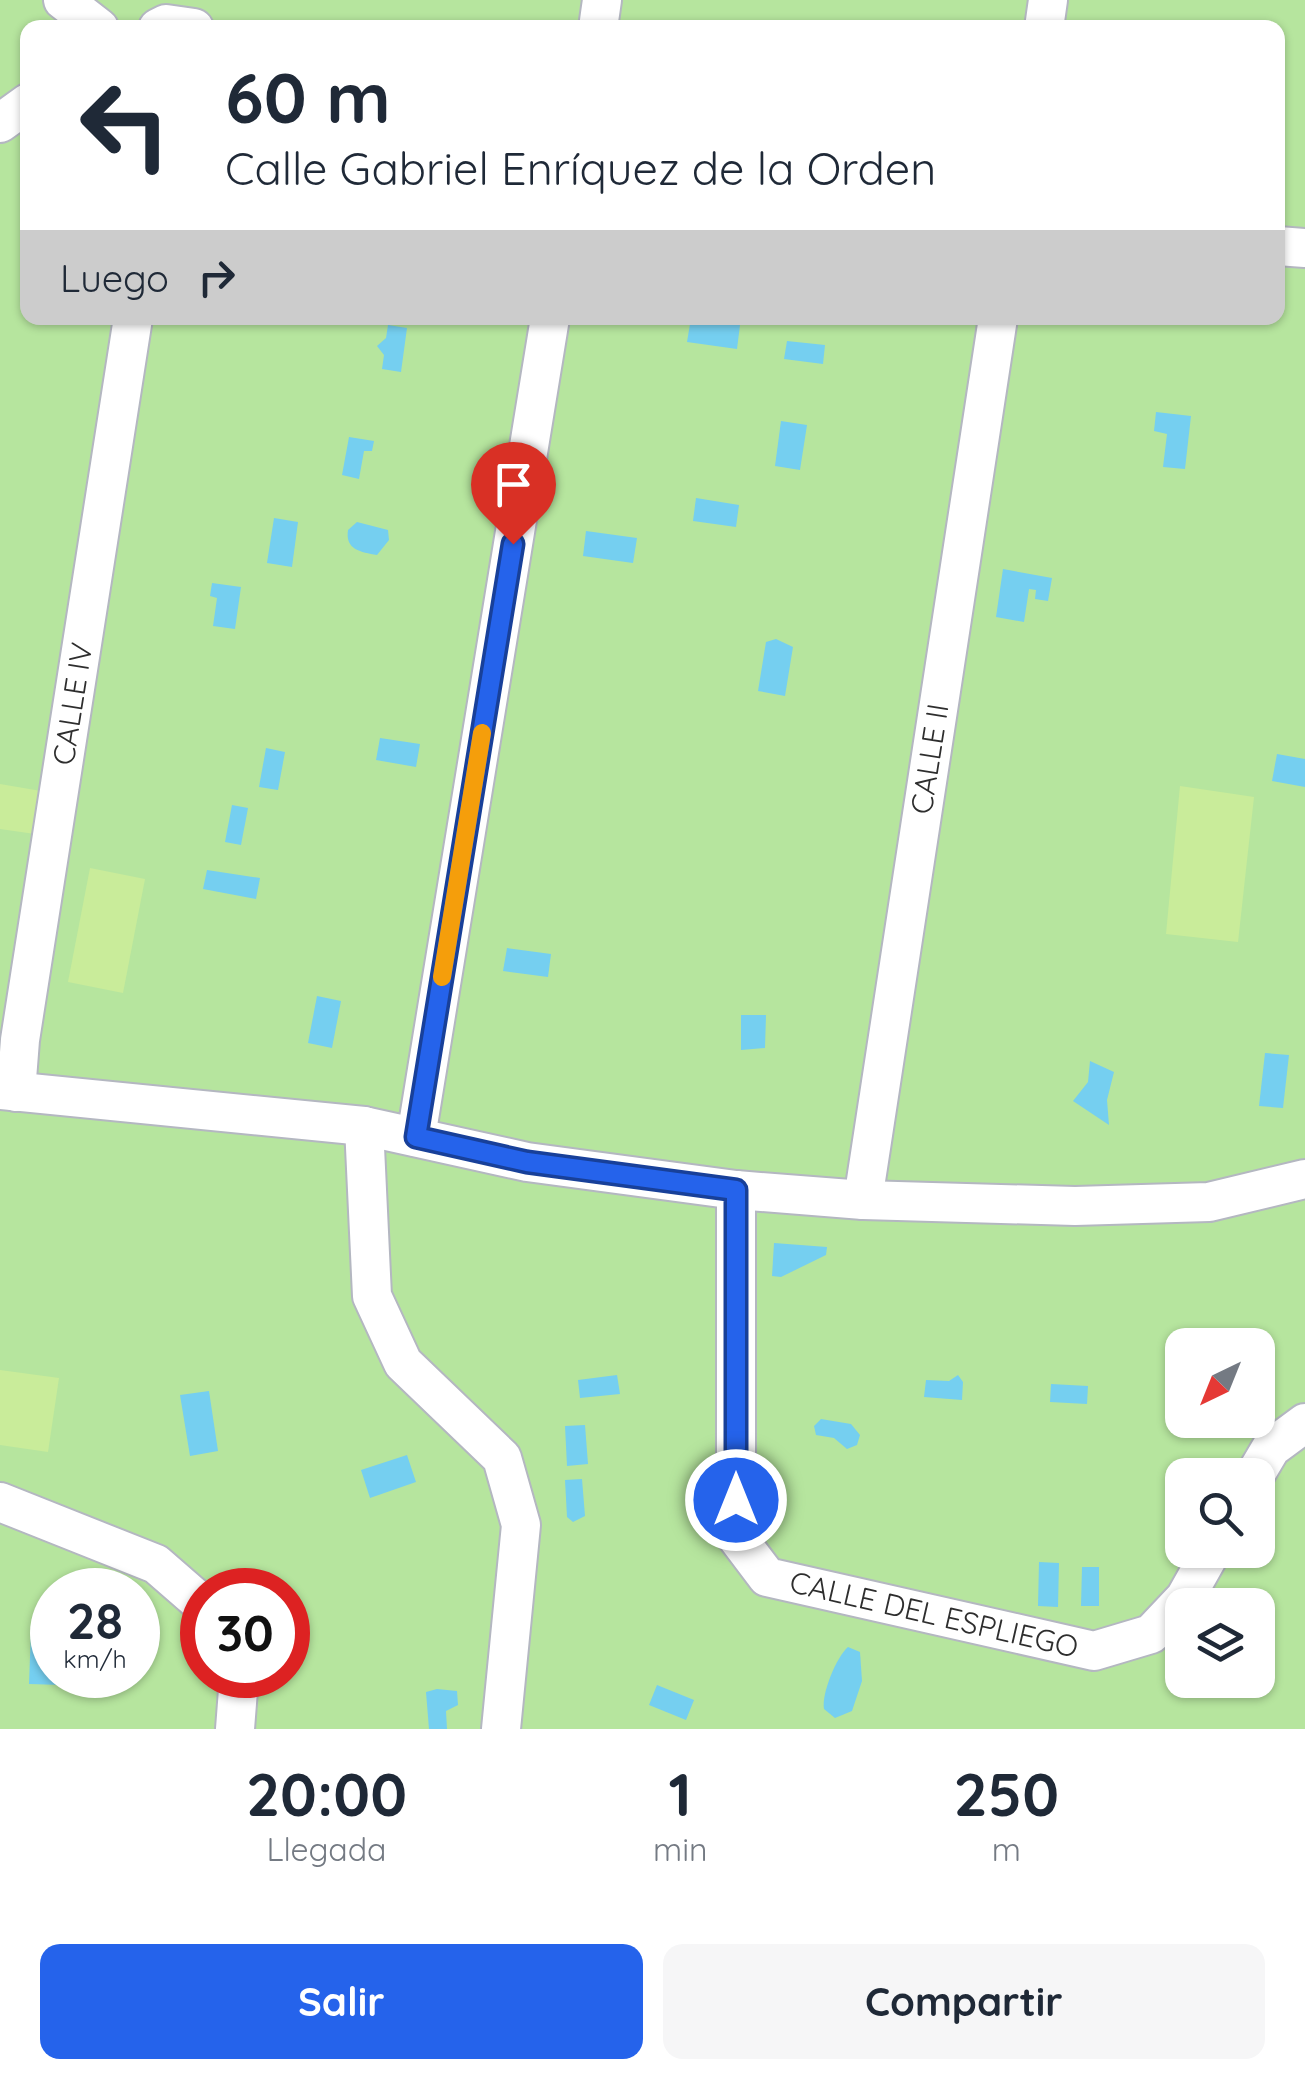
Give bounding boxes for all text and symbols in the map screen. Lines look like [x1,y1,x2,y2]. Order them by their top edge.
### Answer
text: 60 m [225,53,391,141]
icon: left [60,60,190,190]
text: Calle Gabriel Enríquez de la Orden [225,140,936,196]
icon: right [189,250,244,305]
text: Luego [60,254,169,302]
pin [471,442,556,545]
icon: arrive [486,457,541,512]
street label: CALLE IV [44,640,100,768]
street label: CALLE II [902,701,956,817]
north arrow [1165,1328,1275,1438]
map controls [1165,1328,1275,1698]
position arrow [684,1448,788,1552]
button: search [1165,1458,1275,1568]
street label: CALLE DEL ESPLIEGO [786,1562,1082,1666]
speed limit sign: 30 [180,1568,310,1698]
button: layers [1165,1588,1275,1698]
text: 28 [67,1589,123,1652]
text: km/h [63,1643,127,1674]
text: 20:00 [246,1756,407,1831]
text: 1 [669,1756,692,1831]
text: 250 [953,1756,1059,1831]
text: Llegada [267,1829,386,1869]
text: min [653,1829,708,1869]
text: m [992,1829,1021,1869]
button: Salir [40,1944,643,2059]
button: Compartir [663,1944,1265,2059]

